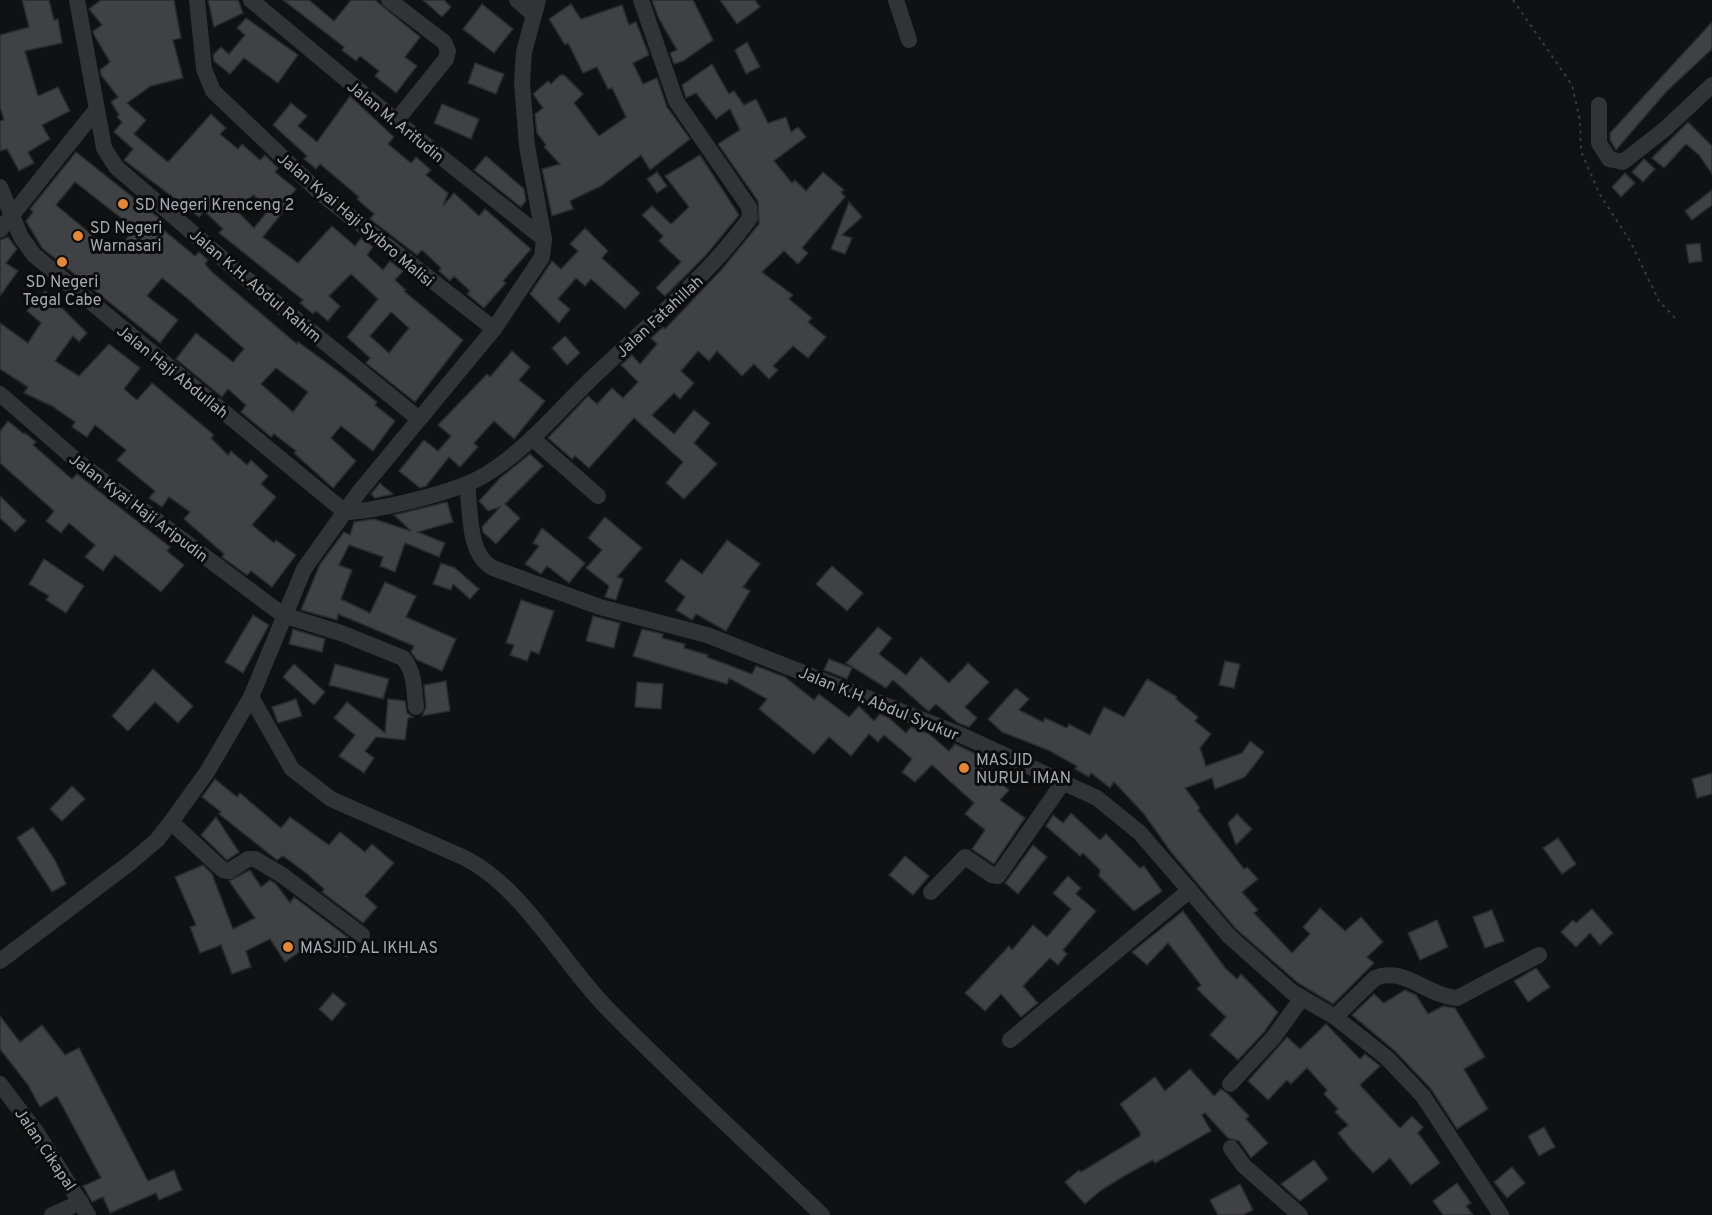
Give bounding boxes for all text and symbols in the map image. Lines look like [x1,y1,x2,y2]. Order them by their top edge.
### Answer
street label: Jalan M. Arifudin [342,77,447,168]
street label: Jalan Kyai Haji Syibro Malisi [272,149,437,292]
place label: SD Negeri Krenceng 2 [135,196,294,216]
marker: SD Negeri Krenceng 2 [116,197,130,211]
place label: SD Negeri Warnasari [90,219,162,257]
street label: Jalan K.H. Abdul Rahim [185,225,325,348]
marker: SD Negeri Warnasari [71,229,85,243]
marker: SD Negeri Tegal Cabe [55,255,69,269]
street label: Jalan Fatahillah [613,272,708,363]
place label: SD Negeri Tegal Cabe [23,273,101,311]
street label: Jalan Haji Abdullah [112,322,231,424]
street label: Jalan Kyai Haji Aripudin [64,450,211,567]
street label: Jalan K.H. Abdul Syukur [795,664,961,746]
place label: MASJID NURUL IMAN [976,751,1071,789]
marker: MASJID NURUL IMAN [957,761,971,775]
place label: MASJID AL IKHLAS [300,939,438,959]
marker: MASJID AL IKHLAS [281,940,295,954]
street label: Jalan Cikapal [9,1105,79,1195]

